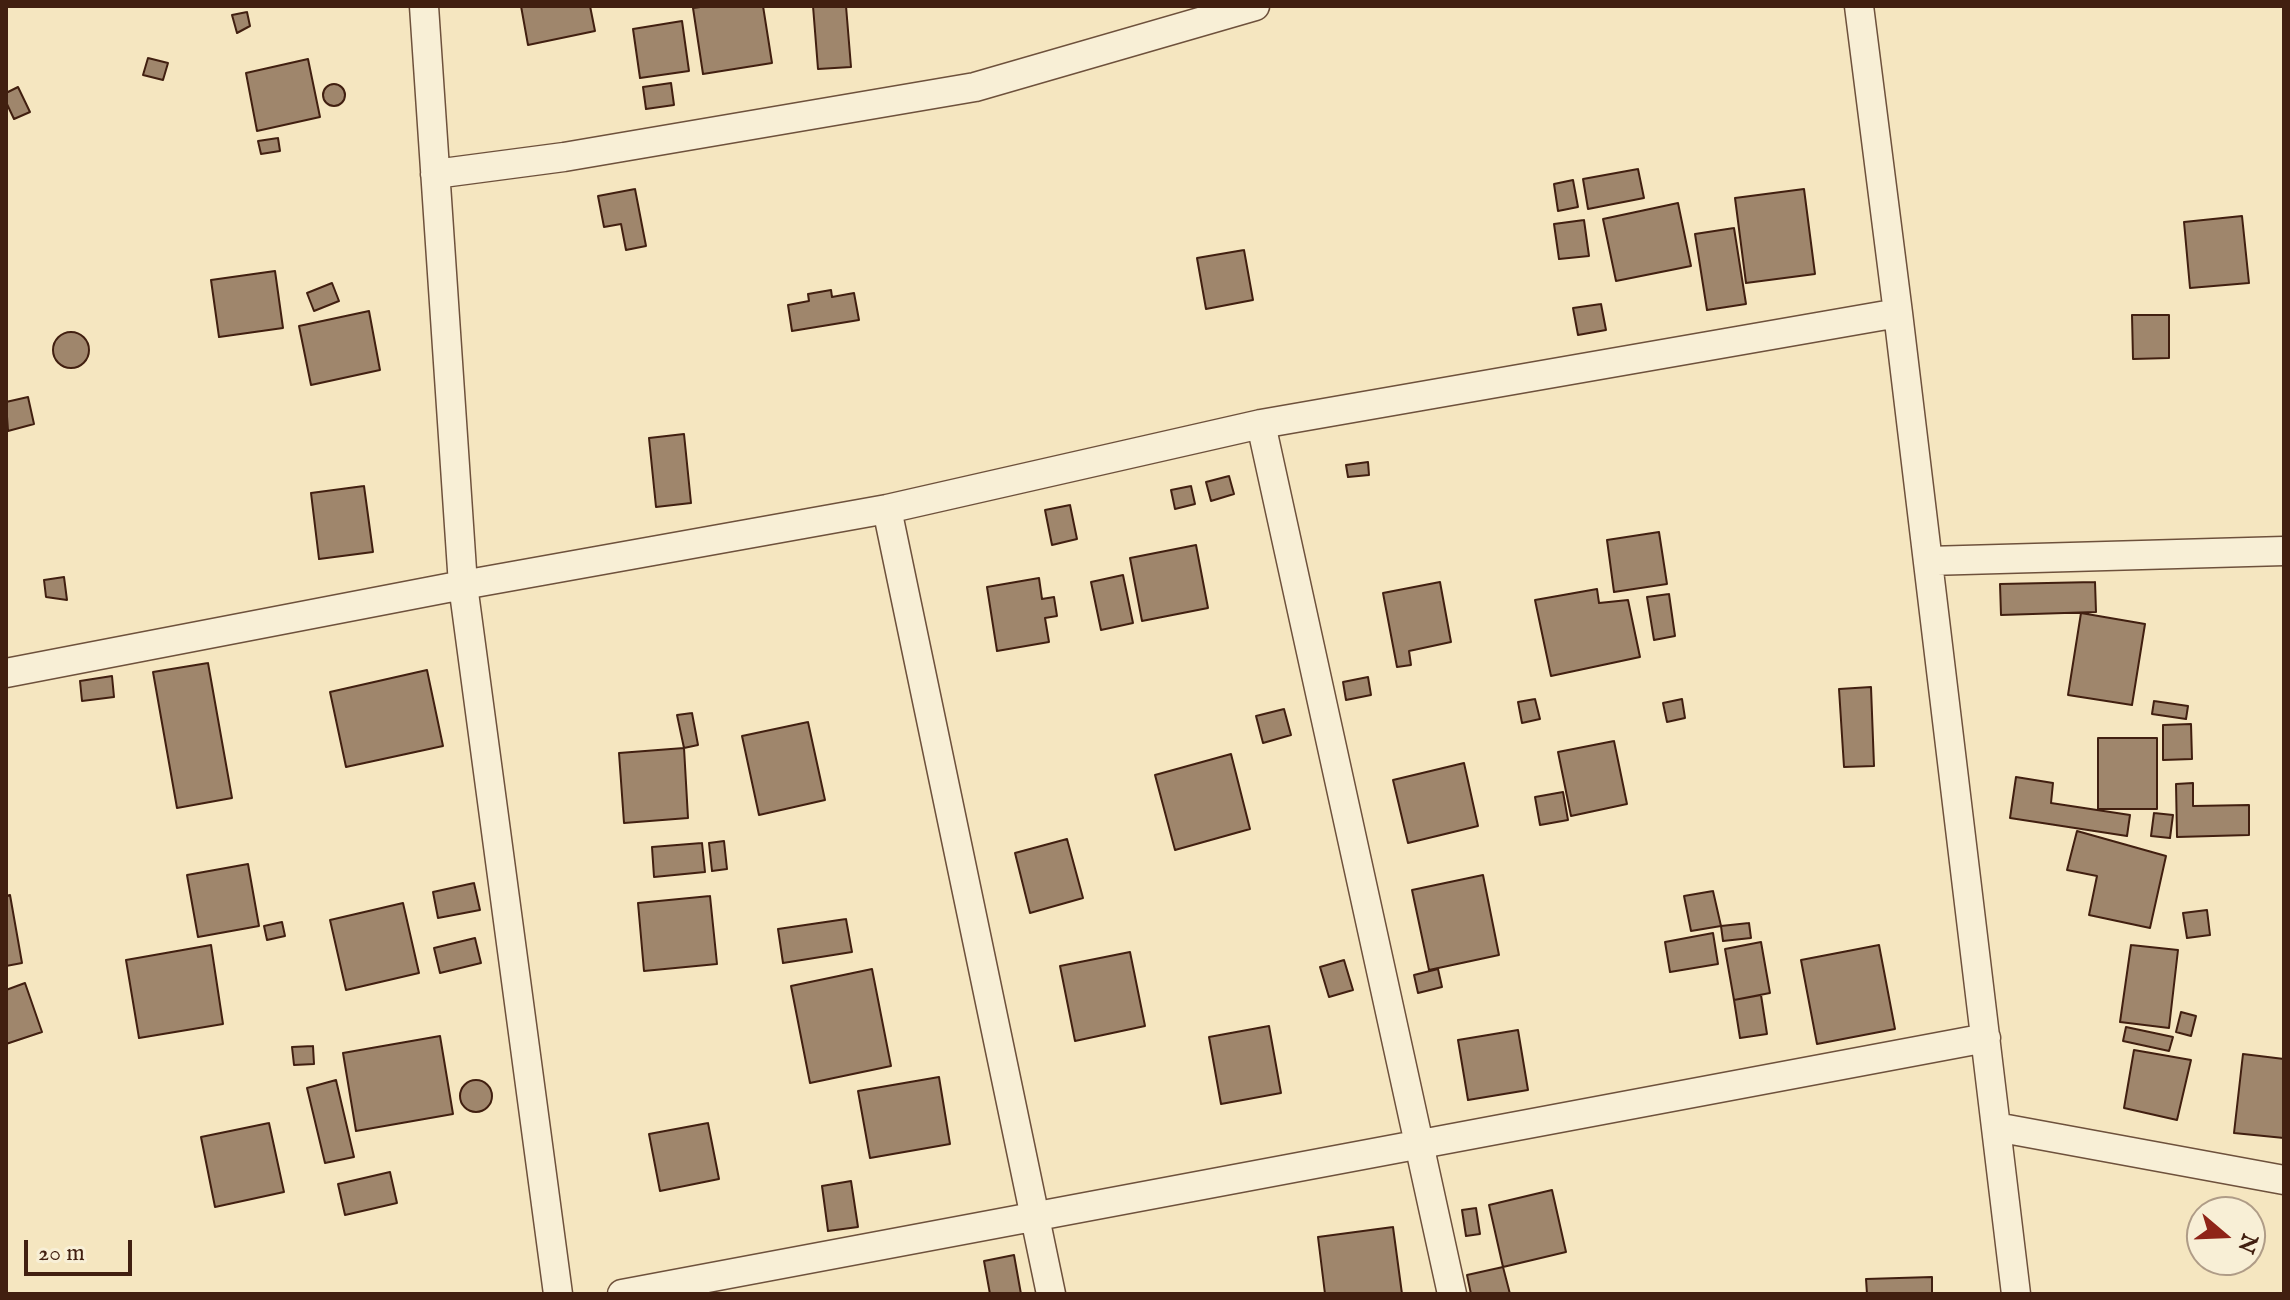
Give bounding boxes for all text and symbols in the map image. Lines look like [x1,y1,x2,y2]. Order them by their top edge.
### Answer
north arrow [2186,1196,2266,1276]
scale bar [28,1224,136,1274]
text: N [2230,1230,2263,1257]
text: 20 m [38,1238,85,1269]

